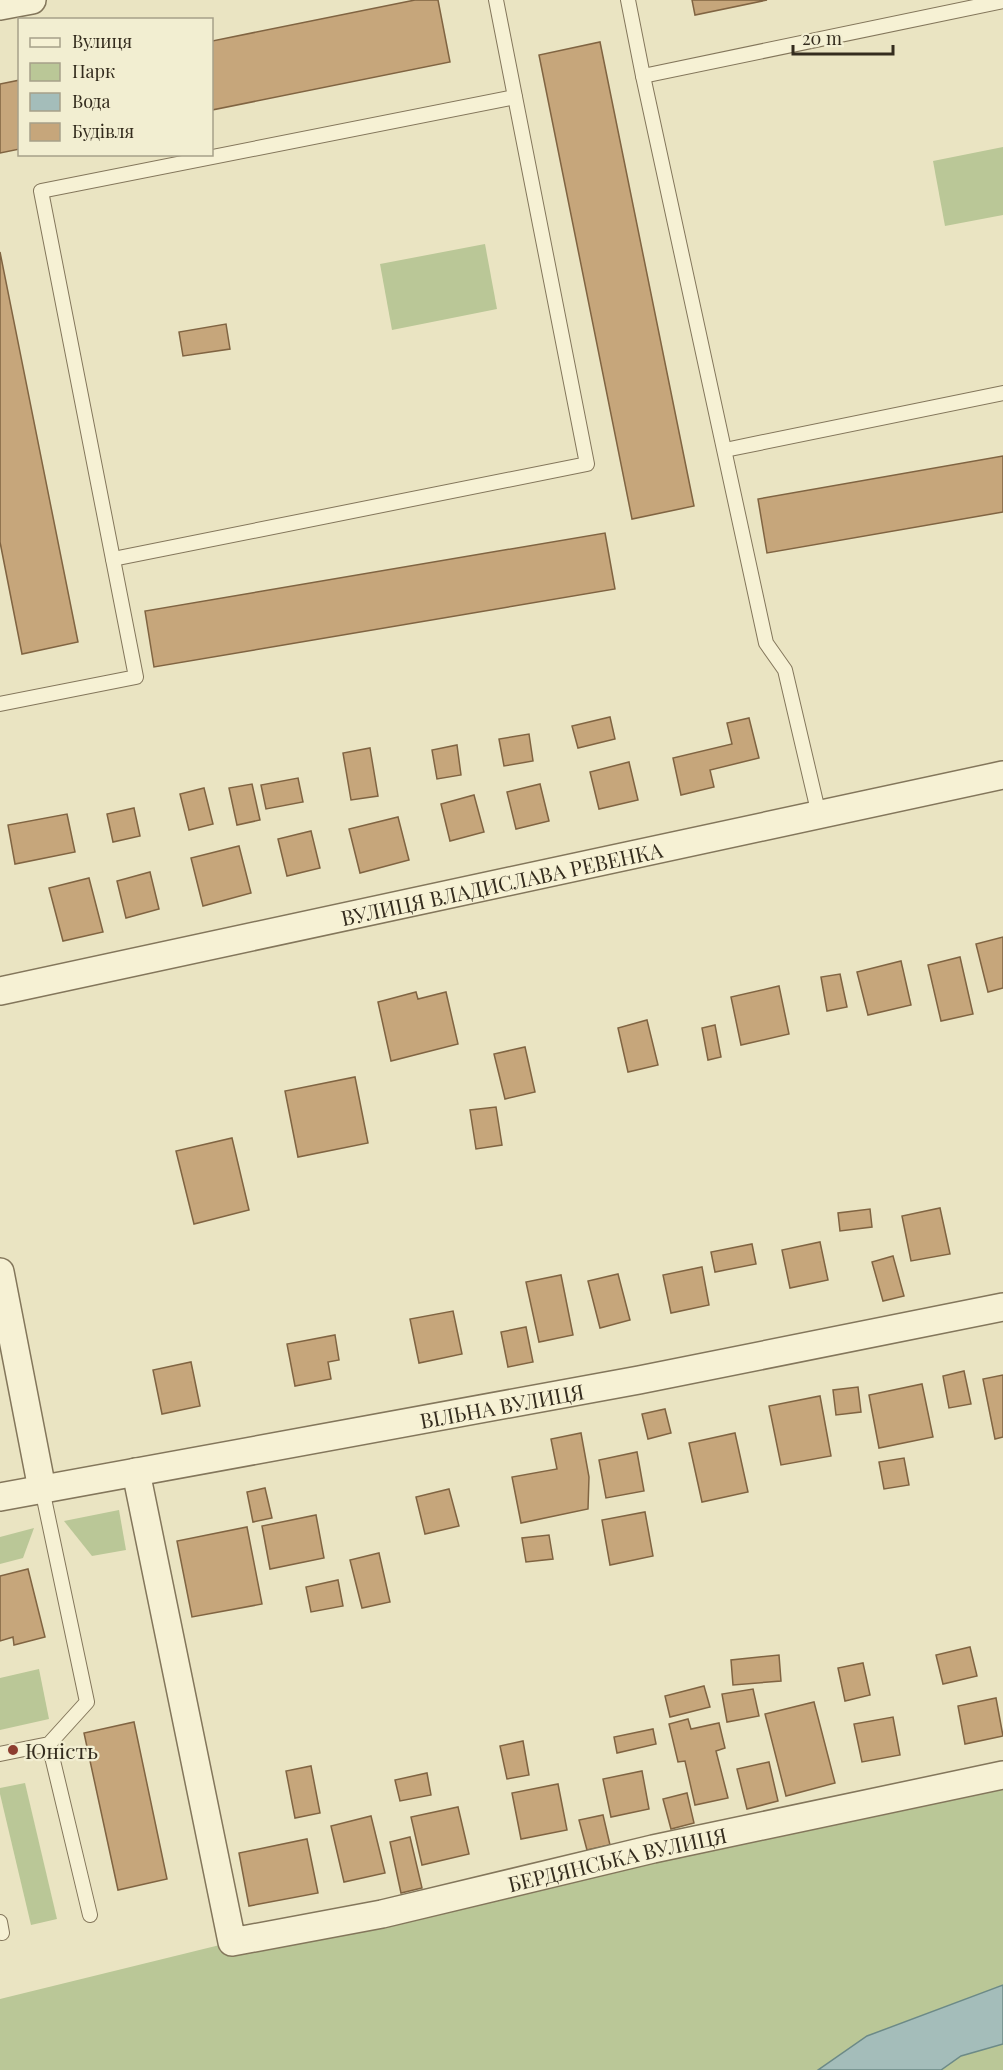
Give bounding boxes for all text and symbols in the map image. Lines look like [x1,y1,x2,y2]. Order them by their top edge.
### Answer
legend [18,18,213,156]
scale bar [793,18,894,56]
text: 20 m [802,26,842,50]
text: Вулиця [72,29,133,53]
text: Парк [72,59,115,83]
text: Вода [72,89,110,113]
text: Будівля [72,119,135,143]
street label: ВУЛИЦЯ ВЛАДИСЛАВА РЕВЕНКА [338,835,666,931]
street label: ВІЛЬНА ВУЛИЦЯ [417,1376,586,1434]
place label: Юність [25,1736,98,1764]
marker: Юність [6,1743,20,1757]
street label: БЕРДЯНСЬКА ВУЛИЦЯ [505,1820,729,1897]

